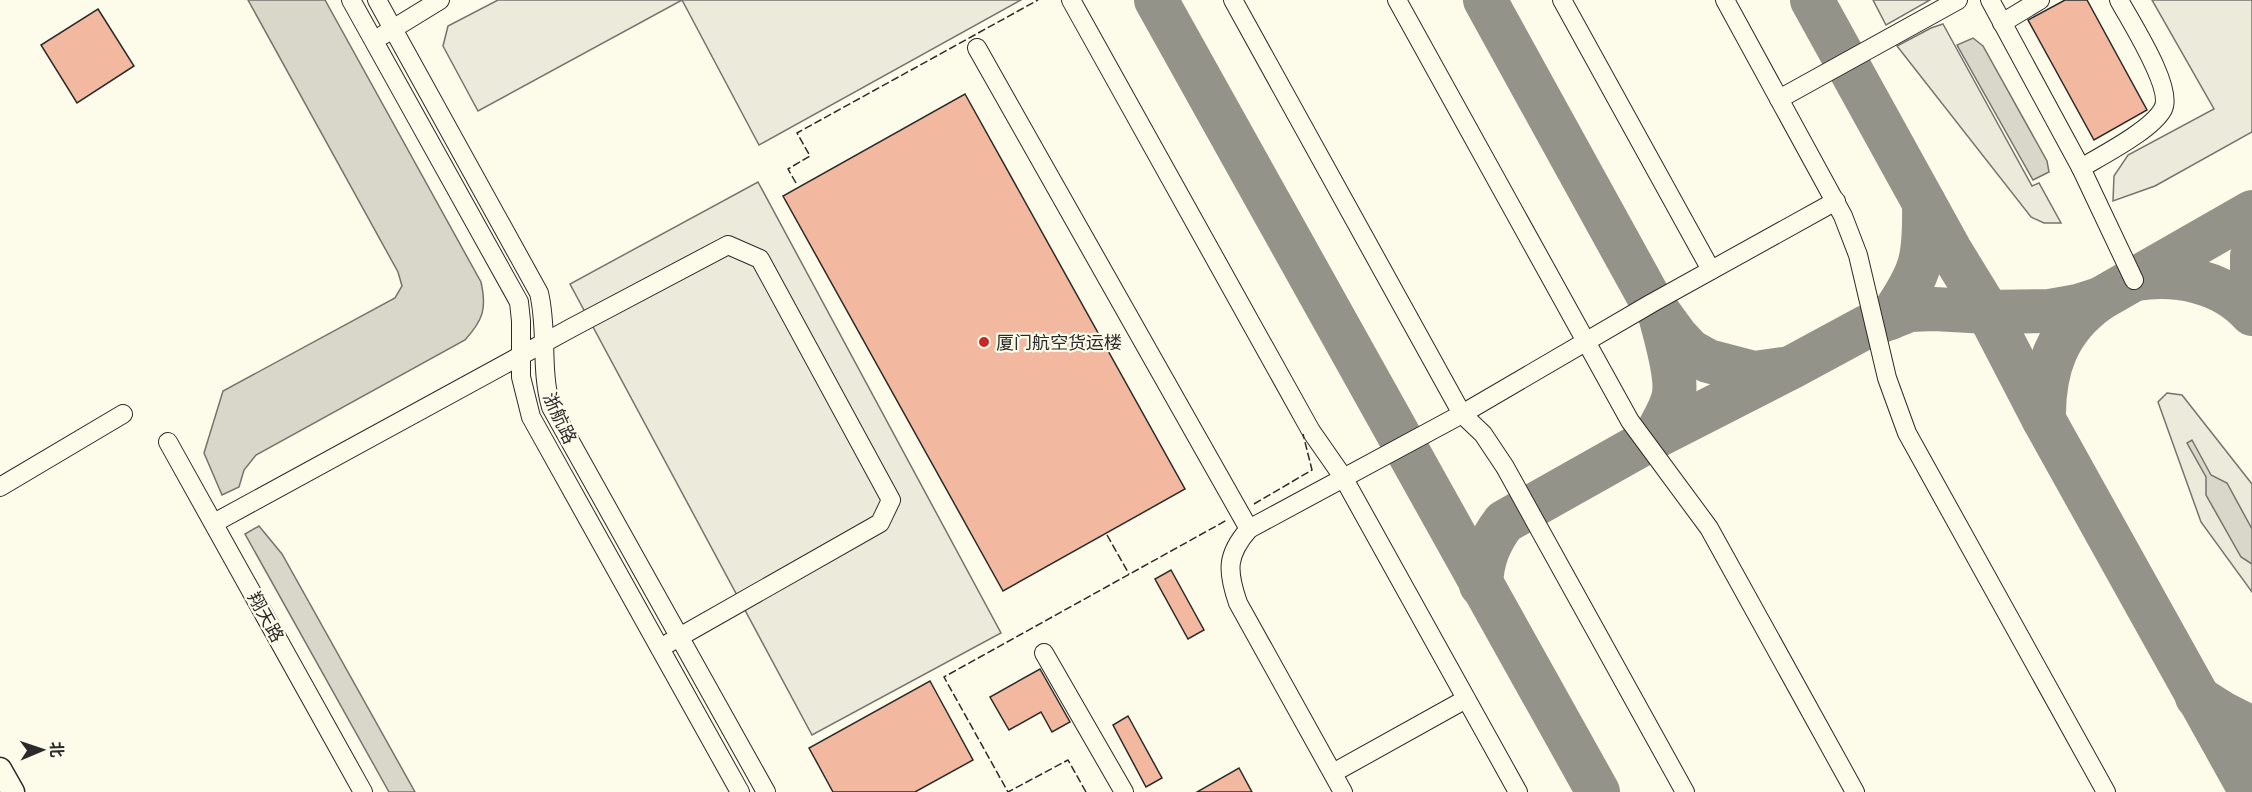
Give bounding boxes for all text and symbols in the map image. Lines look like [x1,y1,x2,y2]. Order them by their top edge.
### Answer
place label: 厦门航空货运楼 [996,331,1122,354]
marker: 厦门航空货运楼 [977,335,991,349]
street label: 浙航路 [538,389,582,447]
street label: 翔天路 [243,588,289,646]
north arrow [12,720,72,780]
text: 北 [46,741,67,758]

